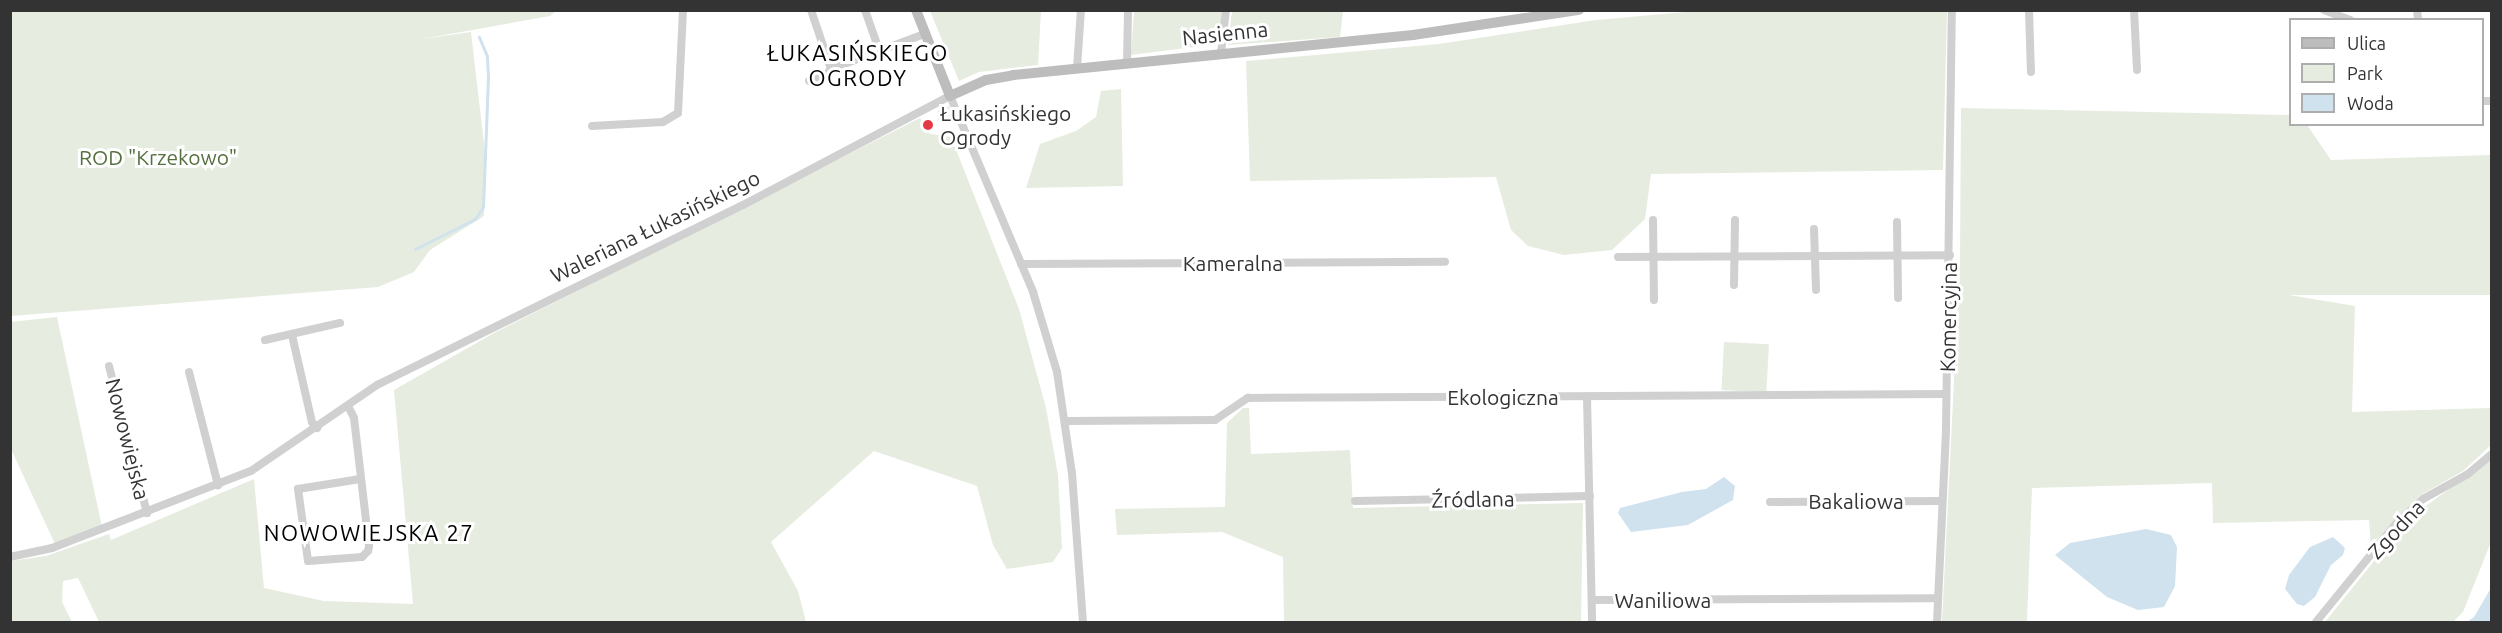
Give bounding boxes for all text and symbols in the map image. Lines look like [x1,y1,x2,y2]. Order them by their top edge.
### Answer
street label: Nasienna [1181,16,1269,50]
legend [2289,18,2484,126]
text: Ulica [2347,33,2386,53]
district label: ŁUKASIŃSKIEGO OGRODY [767,39,949,90]
text: Park [2347,63,2383,83]
text: Woda [2347,93,2394,113]
place label: Łukasińskiego Ogrody [940,100,1071,150]
marker: Łukasińskiego Ogrody [921,118,935,132]
park label: ROD "Krzekowo" [79,144,237,170]
street label: Waleriana Łukasińskiego [546,164,764,288]
street label: Kameralna [1183,250,1283,276]
street label: Komercyjna [1934,262,1962,372]
street label: Nowowiejska [101,376,155,502]
street label: Ekologiczna [1447,384,1559,410]
street label: Źródlana [1431,486,1515,512]
street label: Bakaliowa [1808,488,1904,514]
street label: Zgodna [2363,494,2429,564]
district label: NOWOWIEJSKA 27 [264,520,474,546]
street label: Waniliowa [1615,587,1711,613]

